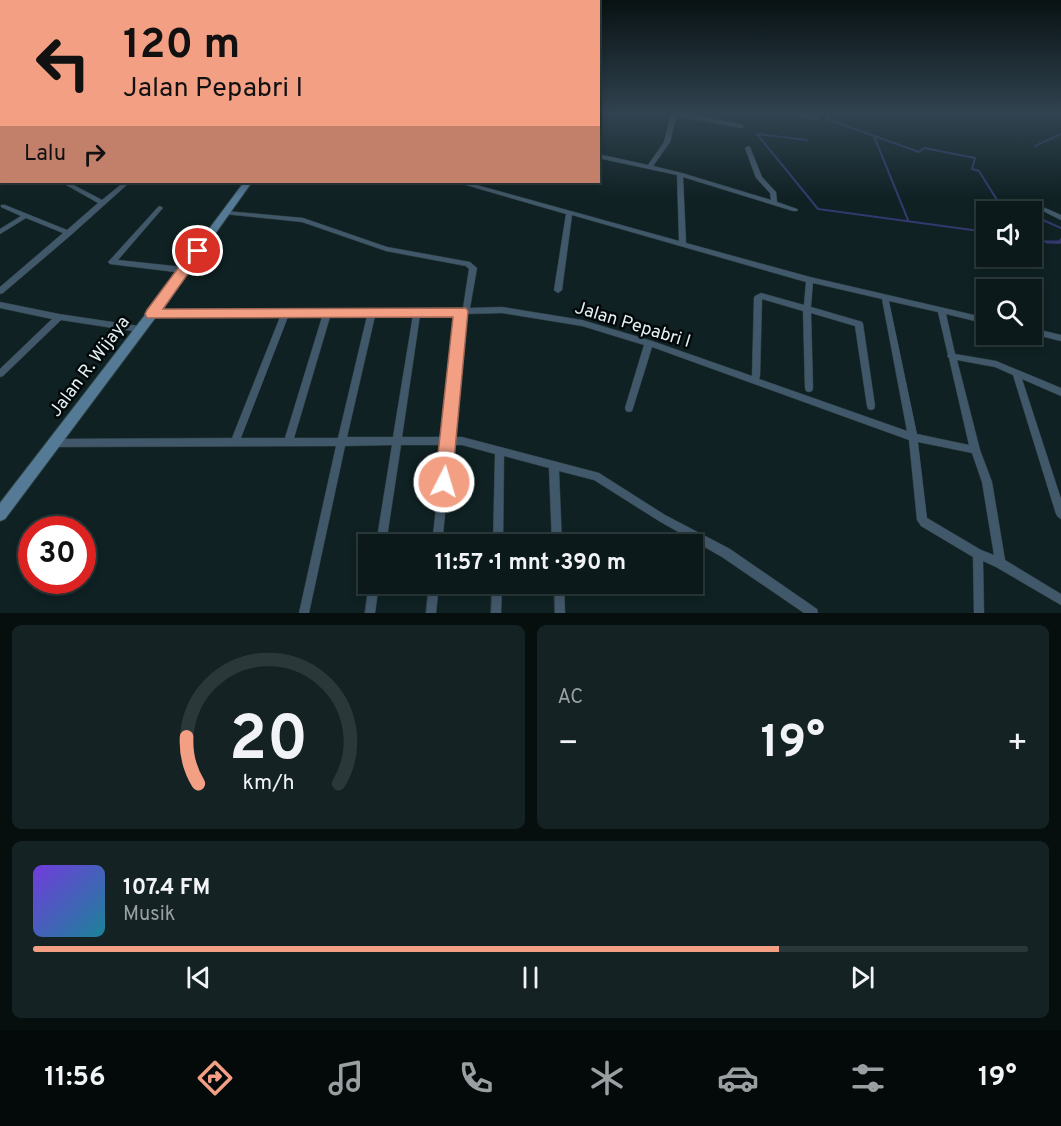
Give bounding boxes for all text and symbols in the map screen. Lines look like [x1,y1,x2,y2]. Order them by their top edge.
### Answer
text: 120 m [123,20,240,73]
icon: left [24,24,102,102]
text: Jalan Pepabri I [123,72,303,106]
icon: right [78,138,111,171]
text: Lalu [24,141,66,168]
map controls [976,201,1042,345]
button: sound [976,201,1042,267]
pin [172,225,223,276]
icon: arrive [181,234,214,267]
button: search [976,279,1042,345]
street label: Jalan Pepabri I [572,297,693,354]
street label: Jalan R. Wijaya [45,312,136,422]
position arrow [412,450,476,514]
speed limit sign: 30 [18,516,96,594]
text: 11:57 · 1 mnt · 390 m [435,550,626,577]
text: AC [558,685,583,711]
text: 20 [229,703,308,782]
text: 19° [761,716,825,773]
text: − [558,724,579,766]
text: + [1007,724,1028,766]
text: km/h [242,770,294,797]
text: 107.4 FM [123,875,210,902]
text: Musik [123,902,175,928]
icon: previous [182,961,215,994]
icon: pause [514,961,547,994]
icon: next [846,961,879,994]
icon: directions [194,1057,236,1099]
icon: music [325,1057,367,1099]
icon: phone [455,1057,497,1099]
icon: climate [586,1057,628,1099]
icon: car [717,1057,759,1099]
icon: filters [847,1057,889,1099]
text: 11:56 [44,1061,106,1095]
text: 19° [978,1061,1017,1095]

